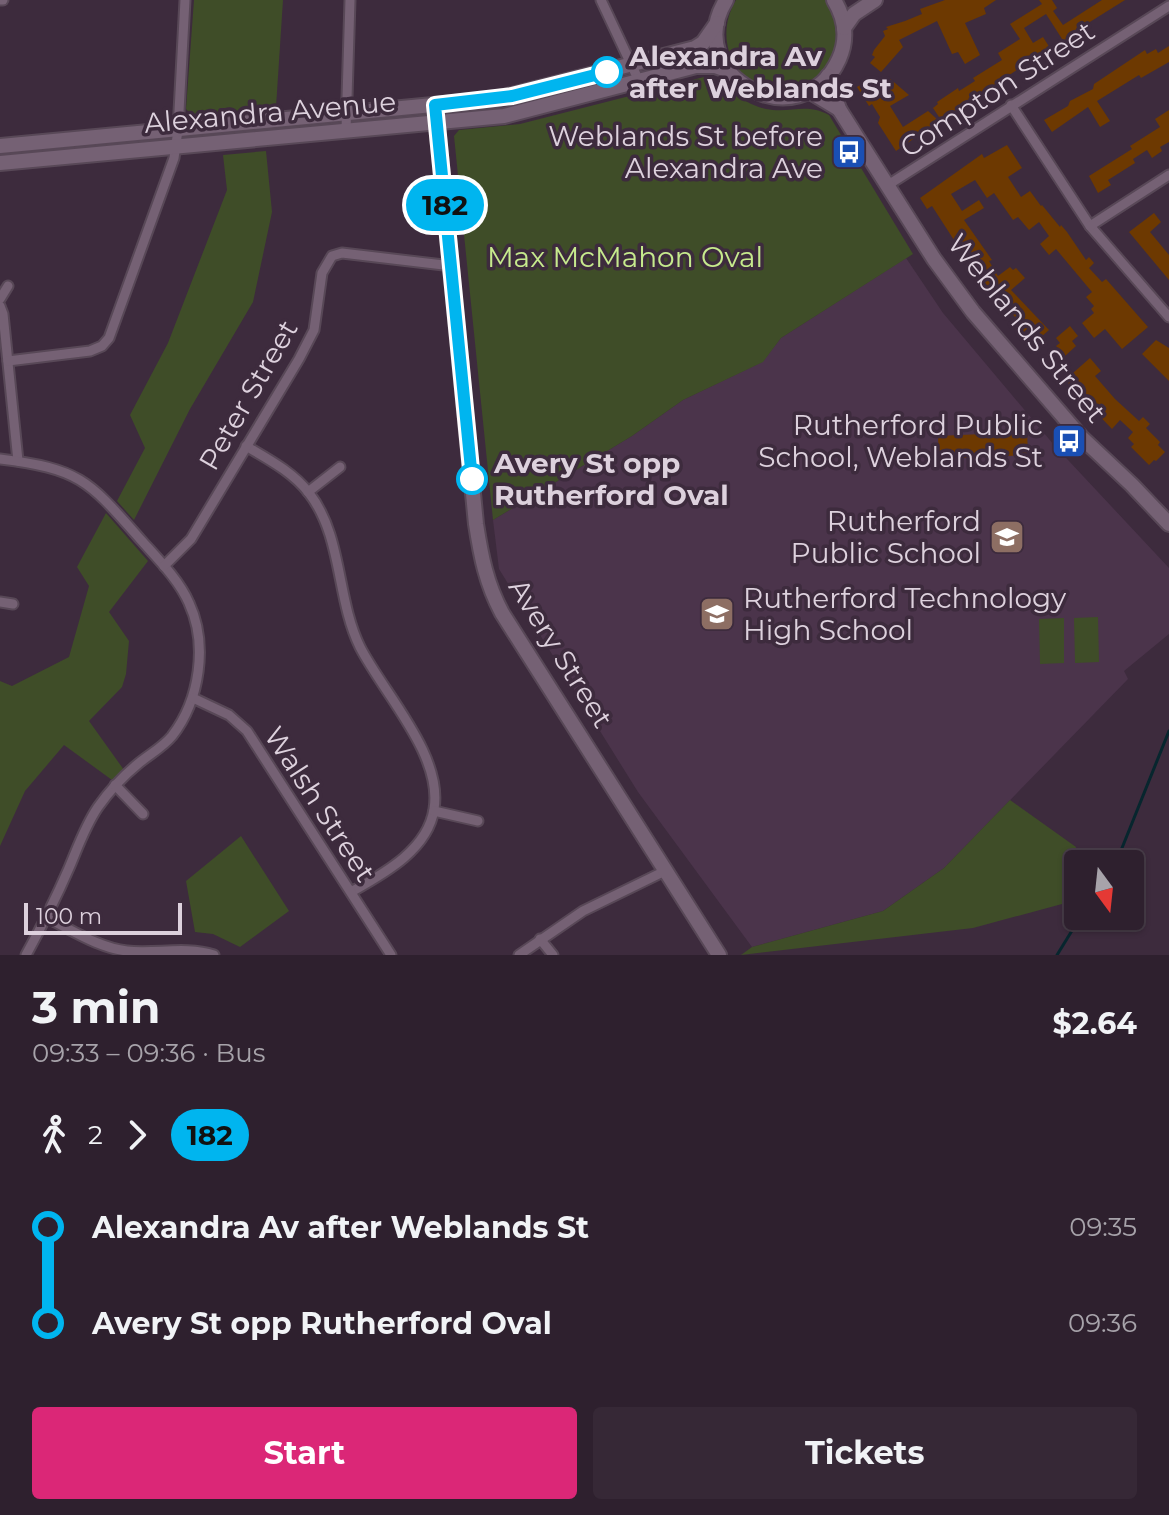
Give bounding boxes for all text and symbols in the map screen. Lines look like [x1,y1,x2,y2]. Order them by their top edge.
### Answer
street label: Compton Street [893,14,1101,164]
place label: Alexandra Av after Weblands St [628,39,892,105]
marker: Alexandra Av after Weblands St [592,57,622,87]
street label: Alexandra Avenue [143,84,397,140]
place label: Weblands St before Alexandra Ave [548,119,823,185]
bus stop icon: Weblands St before Alexandra Ave [830,133,868,171]
line badge: 182 [399,179,491,231]
text: 182 [422,188,468,222]
street label: Weblands Street [940,227,1114,429]
park label: Max McMahon Oval [487,240,763,274]
street label: Peter Street [191,314,305,476]
place label: Rutherford Public School, Weblands St [758,408,1043,474]
bus stop icon: Rutherford Public School, Weblands St [1050,422,1088,460]
place label: Avery St opp Rutherford Oval [493,446,729,512]
marker: Avery St opp Rutherford Oval [457,464,487,494]
place label: Rutherford Public School [791,504,981,570]
school or university icon: Rutherford Public School [988,518,1026,556]
street label: Avery Street [502,572,620,734]
place label: Rutherford Technology High School [743,581,1067,647]
school or university icon: Rutherford Technology High School [698,595,736,633]
street label: Walsh Street [257,720,383,888]
north arrow [1064,850,1144,930]
map controls [1064,850,1144,930]
scale bar [24,899,182,935]
text: 100 m [36,903,102,930]
text: 3 min [32,980,160,1034]
text: $2.64 [1053,1005,1137,1042]
text: 09:33 – 09:36 · Bus [32,1037,265,1069]
icon: walk [32,1113,76,1157]
icon: forward [115,1113,159,1157]
text: 182 [187,1118,233,1152]
text: 2 [88,1119,103,1151]
text: Alexandra Av after Weblands St [92,1209,589,1246]
text: 09:35 [1069,1211,1137,1243]
text: Avery St opp Rutherford Oval [92,1305,552,1342]
text: 09:36 [1068,1307,1137,1339]
button: Start [32,1407,577,1499]
button: Tickets [593,1407,1137,1499]

